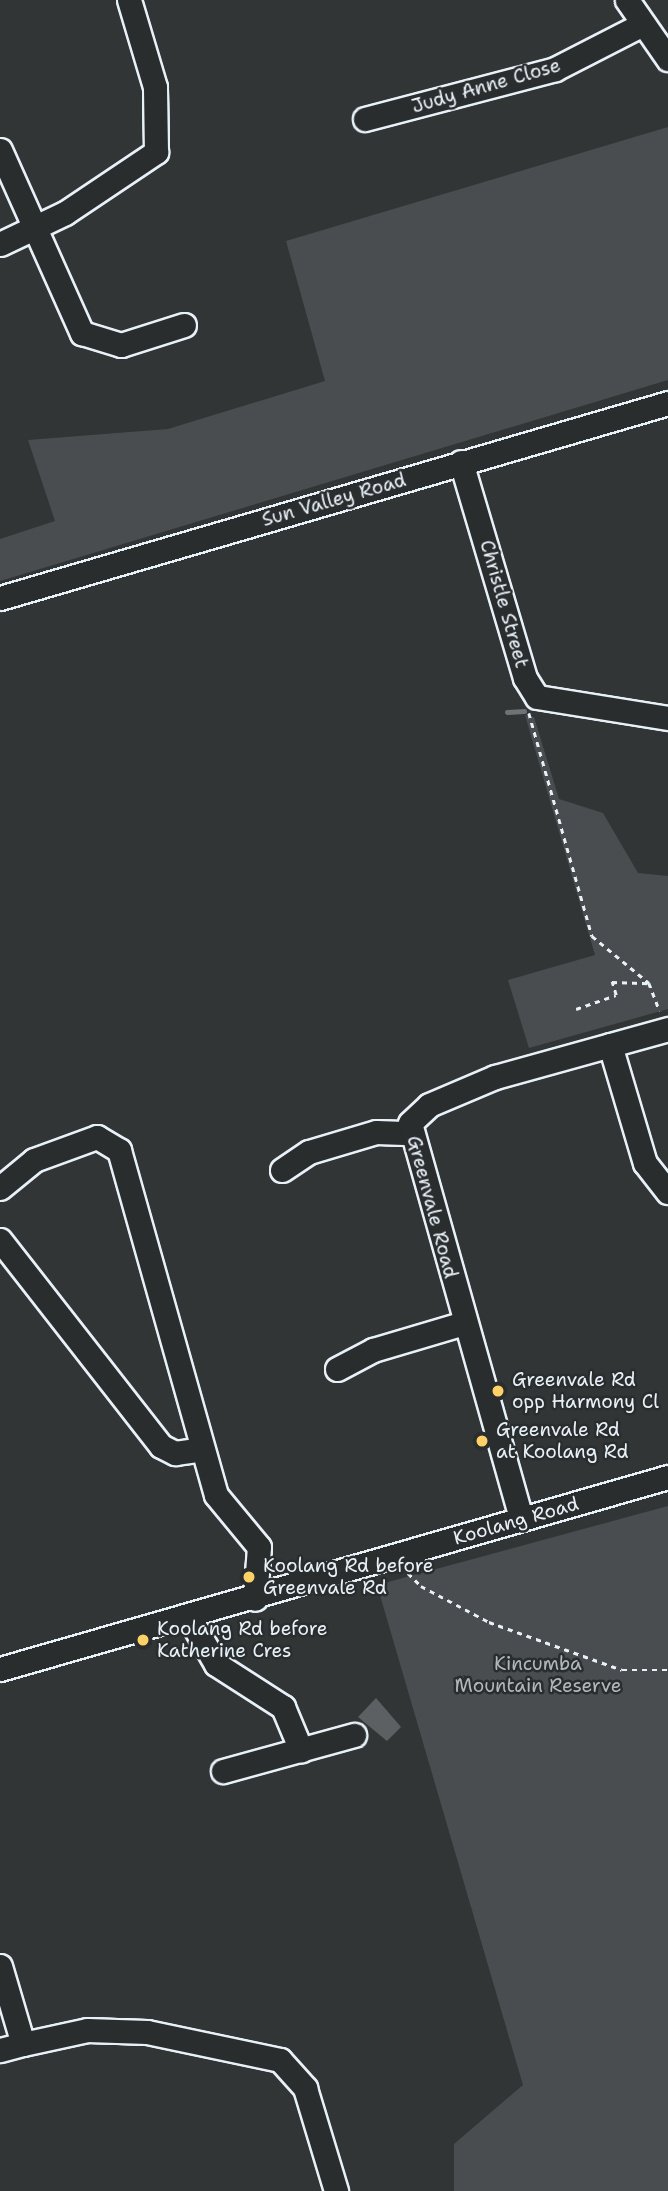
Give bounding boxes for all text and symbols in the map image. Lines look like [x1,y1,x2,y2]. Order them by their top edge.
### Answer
street label: Judy Anne Close [409,54,563,118]
street label: Sun Valley Road [259,469,409,531]
street label: Christle Street [475,537,533,671]
street label: Greenvale Road [402,1133,462,1281]
place label: Greenvale Rd opp Harmony Cl [512,1369,659,1413]
marker: Greenvale Rd opp Harmony Cl [490,1383,506,1399]
place label: Greenvale Rd at Koolang Rd [496,1419,629,1463]
marker: Greenvale Rd at Koolang Rd [474,1433,490,1449]
street label: Koolang Road [451,1492,581,1550]
place label: Koolang Rd before Greenvale Rd [263,1555,434,1599]
marker: Koolang Rd before Greenvale Rd [241,1569,257,1585]
place label: Koolang Rd before Katherine Cres [157,1618,328,1662]
marker: Koolang Rd before Katherine Cres [135,1632,151,1648]
park label: Kincumba Mountain Reserve [455,1653,621,1697]

